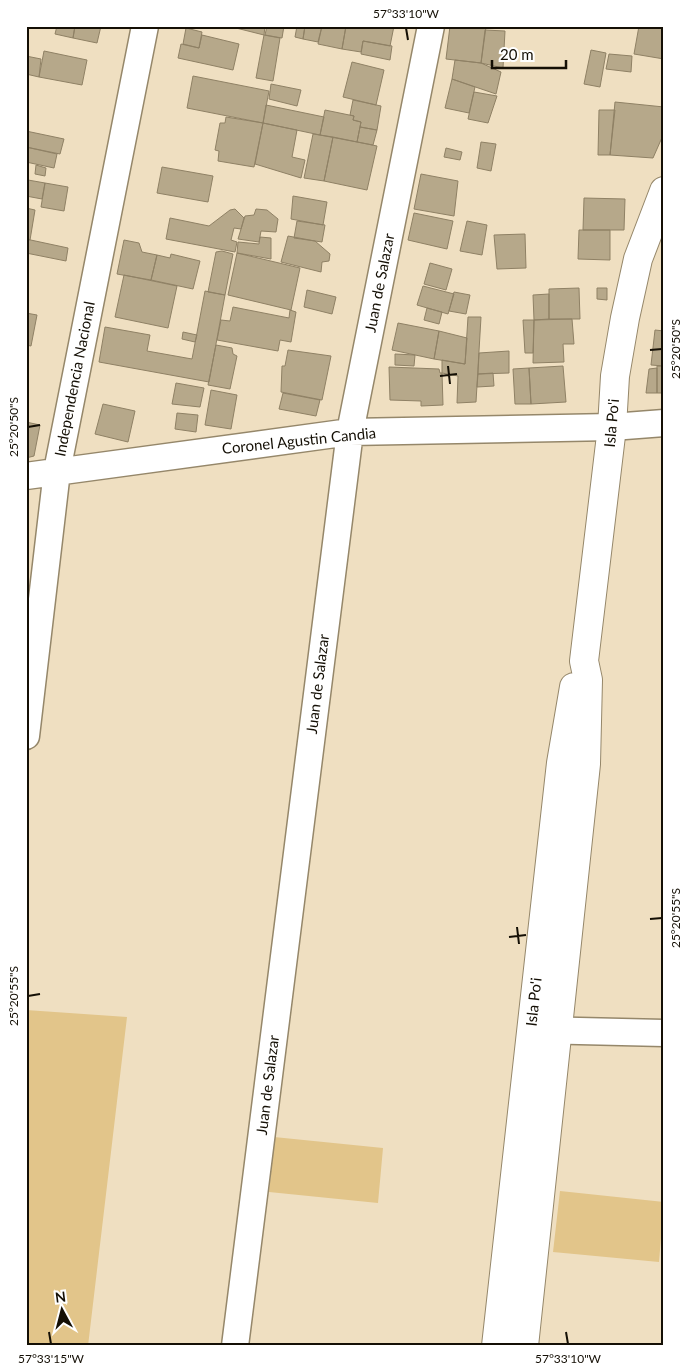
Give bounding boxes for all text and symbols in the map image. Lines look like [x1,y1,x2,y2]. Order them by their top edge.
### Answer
text: 57°33'10"W [373,6,440,21]
scale bar [492,38,566,70]
text: 20 m [500,45,534,63]
street label: Juan de Salazar [361,231,398,334]
street label: Independencia Nacional [50,300,98,458]
text: 25°20'50"S [668,319,683,379]
text: 25°20'50"S [6,397,21,457]
street label: Isla Po'i [600,398,622,448]
street label: Coronel Agustin Candia [221,423,377,457]
street label: Juan de Salazar [302,632,332,735]
text: 25°20'55"S [668,888,683,948]
text: 25°20'55"S [6,966,21,1026]
street label: Isla Po'i [522,977,545,1027]
street label: Juan de Salazar [252,1033,282,1136]
north arrow [38,1284,88,1334]
text: N [54,1288,67,1306]
text: 57°33'15"W [18,1351,85,1366]
text: 57°33'10"W [535,1351,602,1366]

